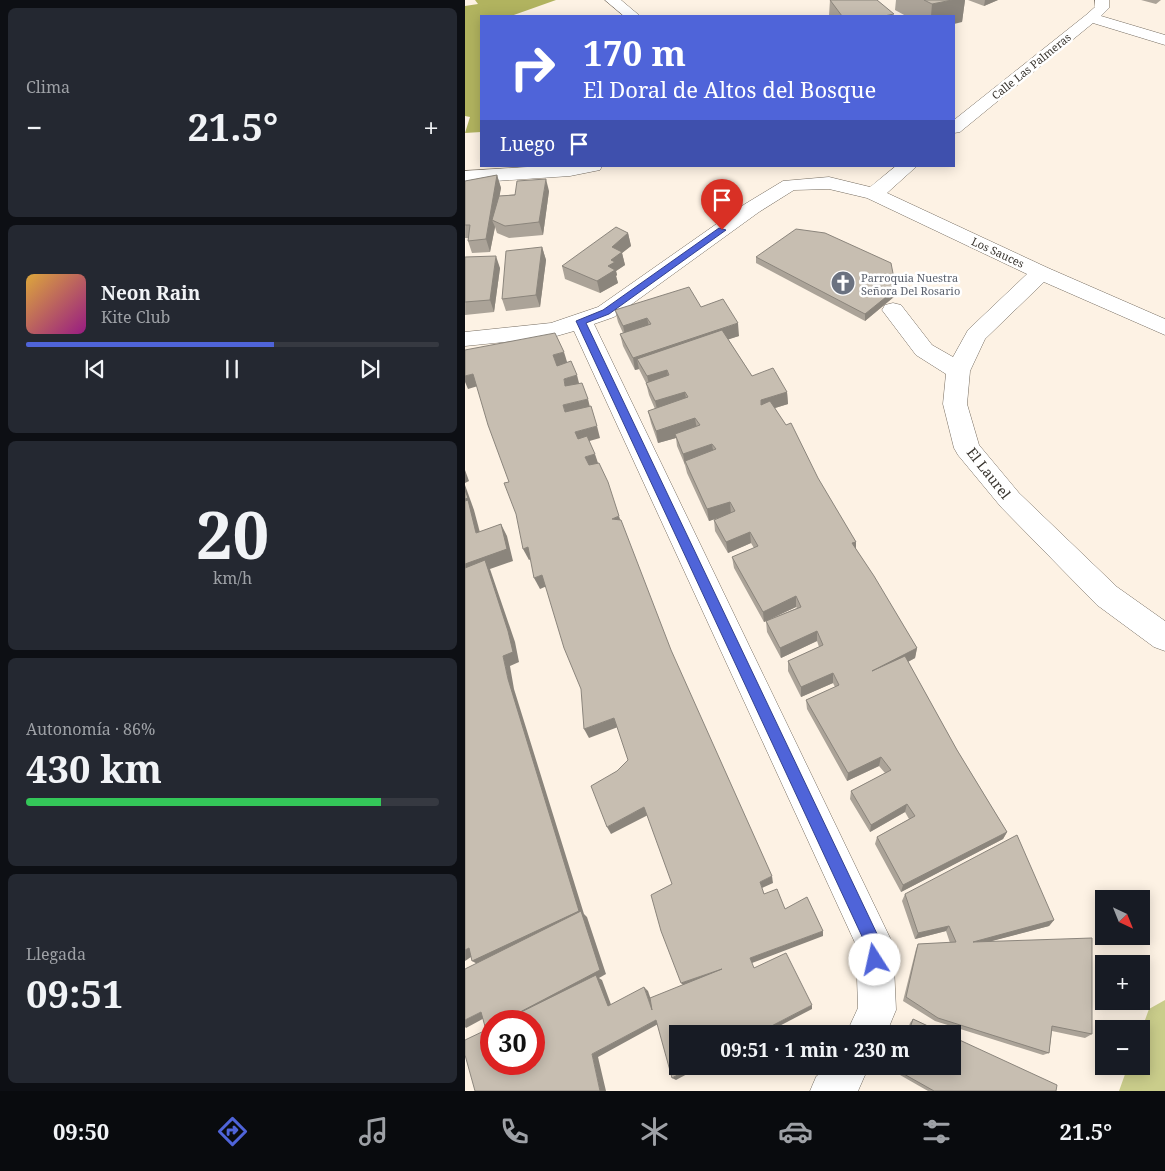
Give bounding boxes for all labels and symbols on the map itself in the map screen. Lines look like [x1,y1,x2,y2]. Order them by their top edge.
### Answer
street label: Calle Las Palmeras [988,29,1074,103]
pin [701,179,743,230]
street label: Los Sauces [969,233,1027,271]
church icon: Parroquia Nuestra Señora Del Rosario [830,270,856,296]
place label: Parroquia Nuestra Señora Del Rosario [861,270,960,298]
street label: El Laurel [963,443,1016,503]
north arrow [1095,890,1150,945]
position arrow [848,933,900,985]
speed limit sign: 30 [480,1010,545,1075]

